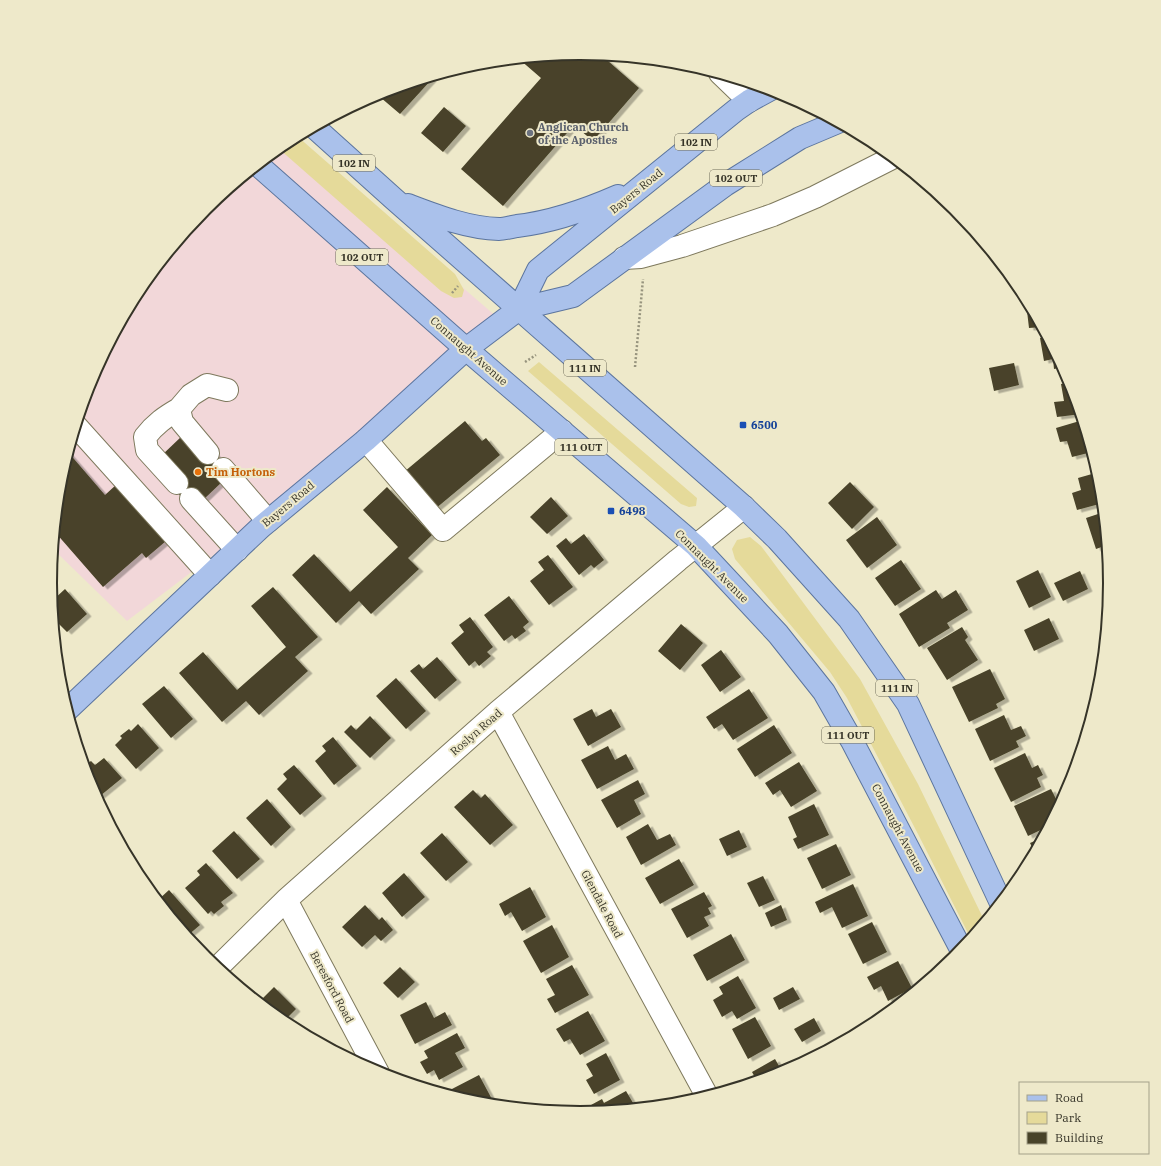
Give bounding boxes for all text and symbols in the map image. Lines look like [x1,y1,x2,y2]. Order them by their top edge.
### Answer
place label: Anglican Church of the Apostles [538,120,629,147]
marker: Anglican Church of the Apostles [525,128,535,138]
road number: 102 IN [675,134,717,150]
road number: 102 IN [333,155,375,171]
street label: Bayers Road [607,165,665,217]
road number: 102 OUT [710,170,762,186]
road number: 102 OUT [336,249,388,265]
street label: Connaught Avenue [427,314,511,388]
road number: 111 IN [564,360,606,376]
place label: 6500 [751,418,778,432]
marker: 6500 [738,420,748,430]
road number: 111 OUT [555,439,607,455]
place label: Tim Hortons [206,465,275,479]
marker: Tim Hortons [193,467,203,477]
street label: Bayers Road [259,478,317,530]
place label: 6498 [619,504,646,518]
marker: 6498 [606,506,616,516]
street label: Connaught Avenue [672,526,752,606]
road number: 111 IN [876,680,918,696]
street label: Roslyn Road [447,706,505,758]
road number: 111 OUT [822,727,874,743]
street label: Connaught Avenue [869,781,927,875]
street label: Glendale Road [578,868,626,941]
street label: Beresford Road [307,949,357,1026]
legend [1019,1082,1149,1154]
text: Road [1055,1090,1084,1105]
text: Park [1055,1110,1081,1125]
text: Building [1055,1130,1103,1145]

